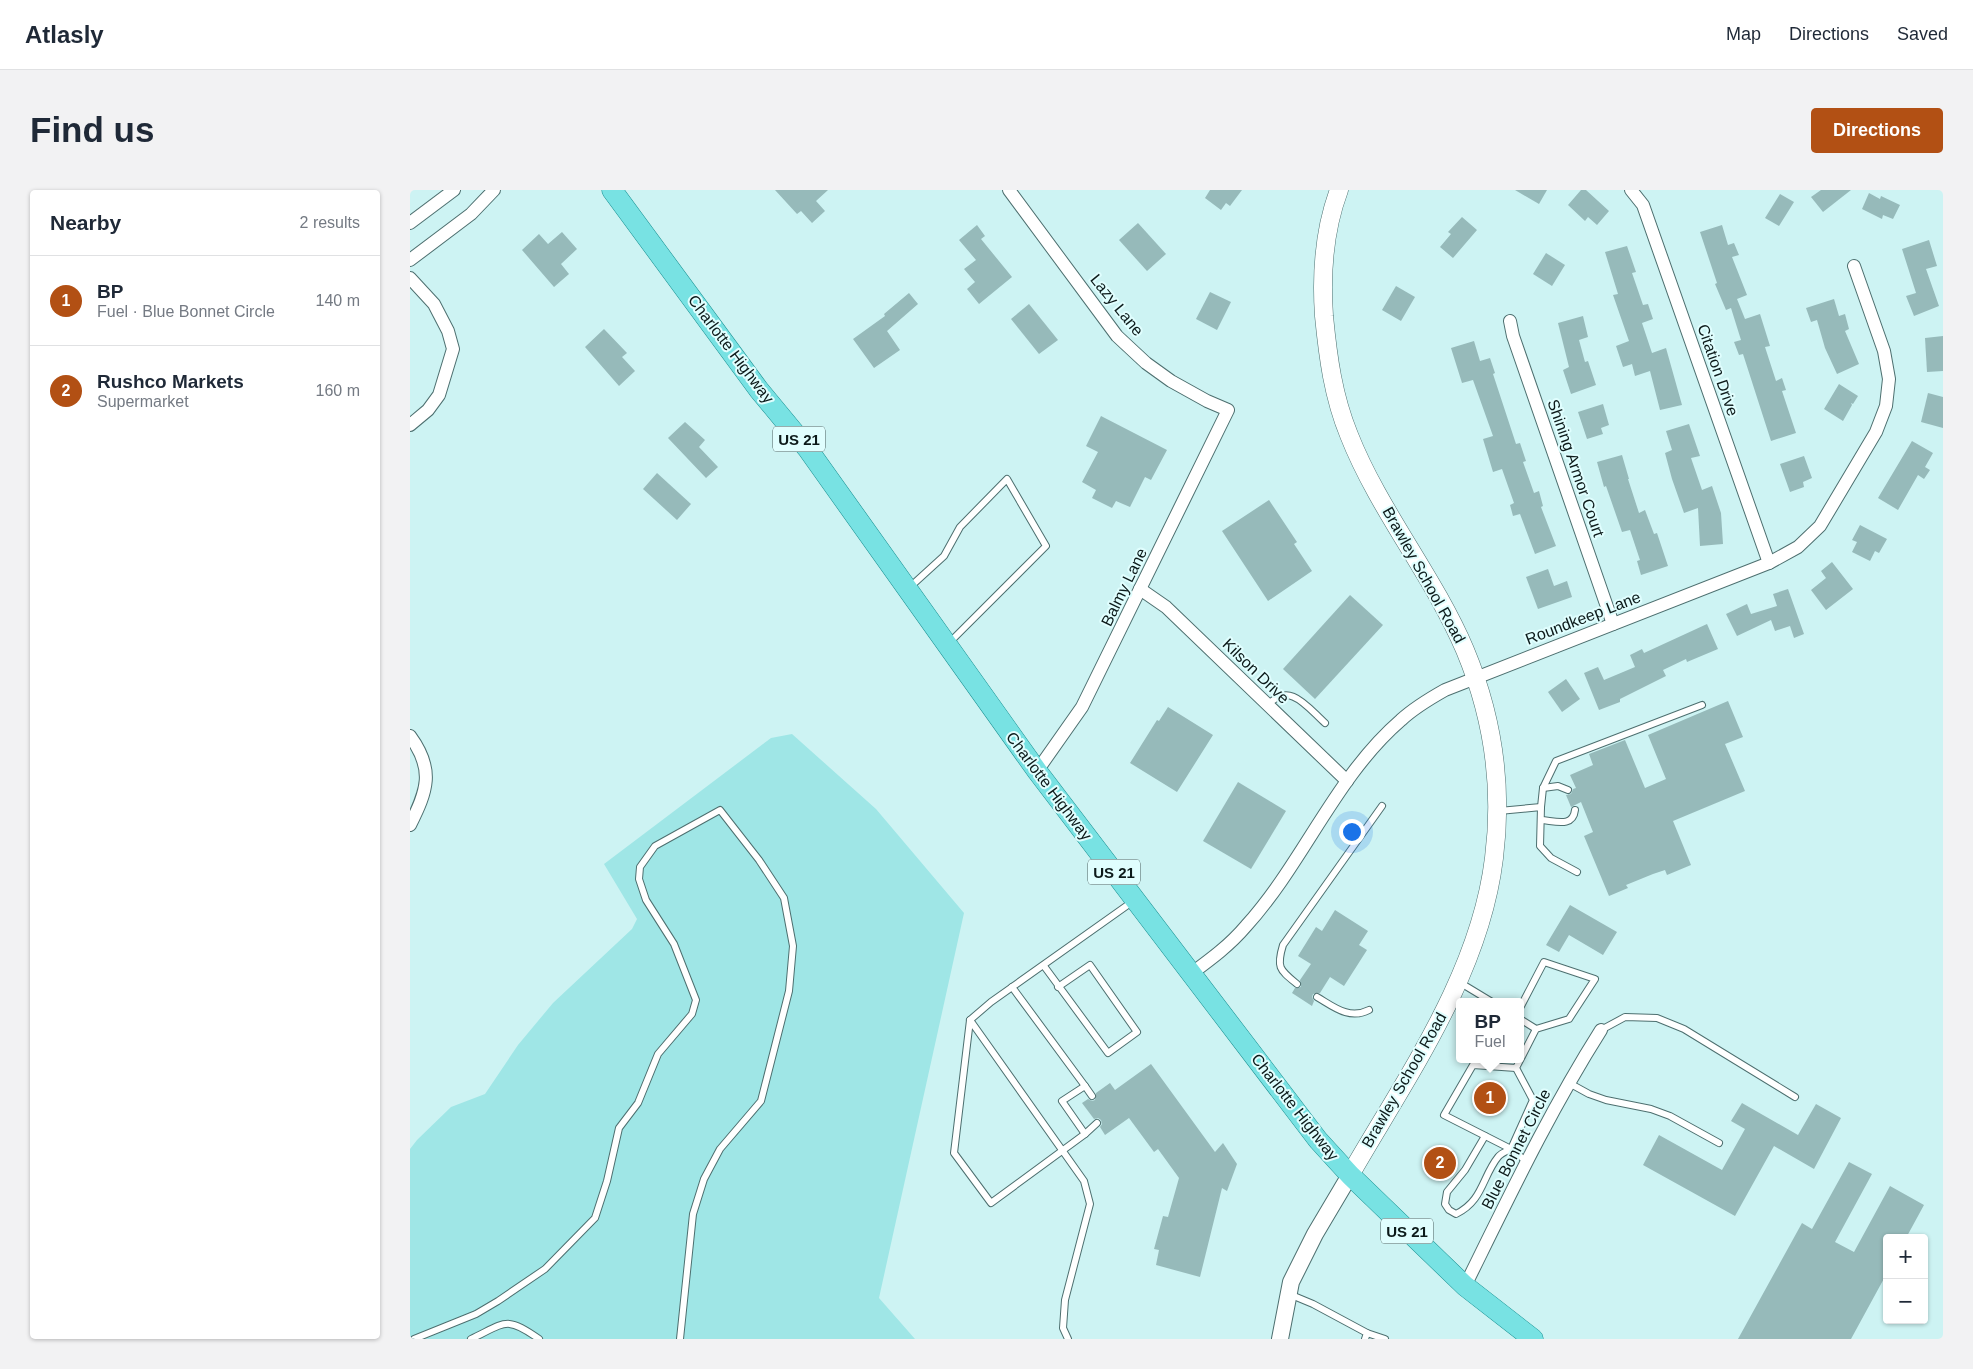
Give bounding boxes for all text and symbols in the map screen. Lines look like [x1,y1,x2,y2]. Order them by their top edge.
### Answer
text: Atlasly [25,21,104,48]
text: Map [1726,24,1761,44]
text: Directions [1789,24,1869,44]
text: Saved [1897,24,1948,44]
button: Directions [1811,108,1943,153]
text: Find us [30,110,154,149]
text: Nearby [50,211,121,234]
text: 2 results [300,214,360,231]
street label: Lazy Lane [1087,271,1147,339]
text: BP [97,281,123,302]
text: 1 [62,292,70,309]
text: 140 m [316,292,360,309]
street label: Charlotte Highway [685,292,777,406]
text: Fuel · Blue Bonnet Circle [97,303,275,320]
street label: Citation Drive [1694,322,1742,418]
text: Rushco Markets [97,371,244,392]
text: 2 [62,382,70,399]
text: 160 m [316,382,360,399]
text: Supermarket [97,393,189,410]
street label: Shining Armor Court [1545,397,1608,539]
road number: US 21 [773,426,825,452]
street label: Brawley School Road [1379,504,1469,646]
street label: Balmy Lane [1098,545,1150,629]
street label: Roundkeep Lane [1523,588,1643,648]
street label: Kilson Drive [1219,635,1293,707]
street label: Charlotte Highway [1003,729,1095,843]
your location [1339,819,1365,845]
road number: US 21 [1088,860,1140,884]
popup [1456,998,1524,1063]
street label: Brawley School Road [1358,1010,1450,1150]
text: BP [1474,1011,1501,1032]
text: Fuel [1474,1033,1506,1050]
street label: Charlotte Highway [1248,1050,1342,1164]
pin: 1 [1474,1079,1506,1117]
street label: Blue Bonnet Circle [1478,1086,1554,1212]
pin: 2 [1424,1144,1456,1182]
road number: US 21 [1381,1218,1433,1244]
map controls [1883,1234,1928,1324]
button: + [1883,1234,1928,1279]
button: − [1883,1279,1928,1324]

